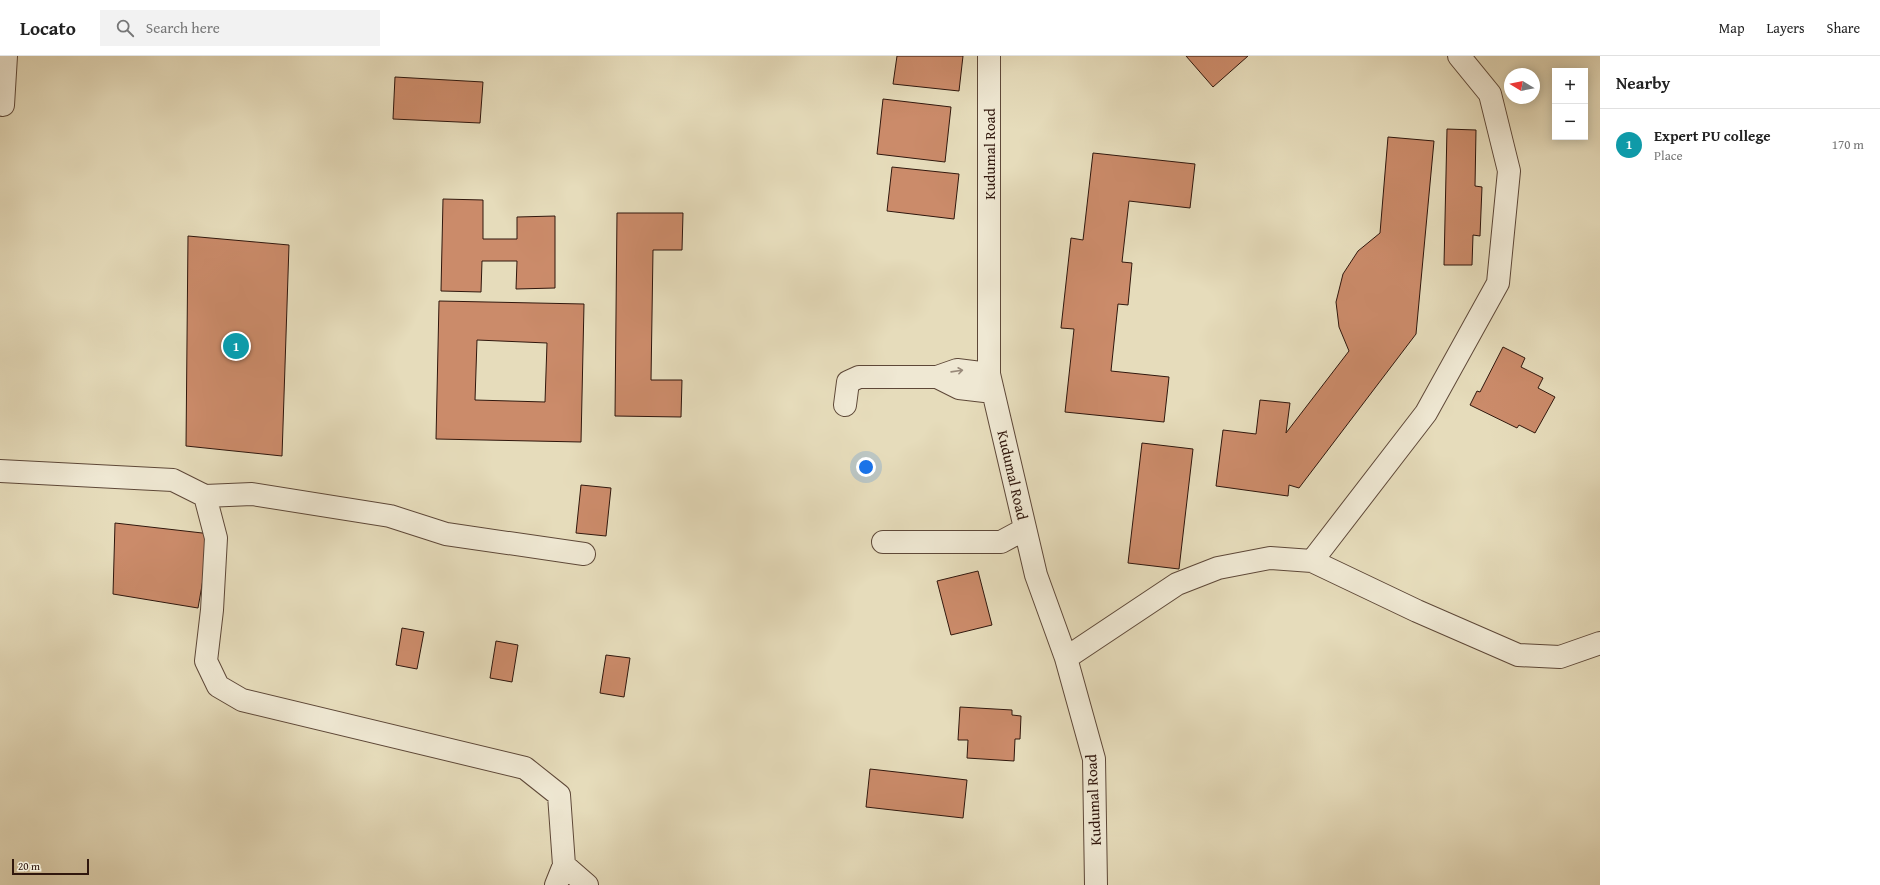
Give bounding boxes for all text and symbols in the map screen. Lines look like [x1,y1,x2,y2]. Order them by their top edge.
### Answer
search box [100,10,380,46]
text: Locato [20,14,76,42]
icon: search [114,17,136,39]
text: Search here [146,17,220,38]
text: Map [1719,18,1745,38]
text: Layers [1767,18,1805,38]
text: Share [1827,18,1860,38]
north arrow [1504,68,1540,104]
map controls [1552,68,1588,140]
button: + [1552,68,1588,104]
text: Nearby [1616,70,1670,95]
button: − [1552,104,1588,140]
street label: Kudumal Road [979,108,1000,200]
text: Expert PU college [1654,125,1771,146]
text: 1 [1626,135,1632,154]
text: 170 m [1832,135,1864,154]
text: Place [1654,146,1683,165]
pin: 1 [223,331,249,361]
one-way arrow [950,367,963,375]
street label: Kudumal Road [992,428,1034,522]
your location [856,457,876,477]
street label: Kudumal Road [1080,754,1106,846]
scale bar [12,857,89,876]
text: 20 m [18,858,40,874]

